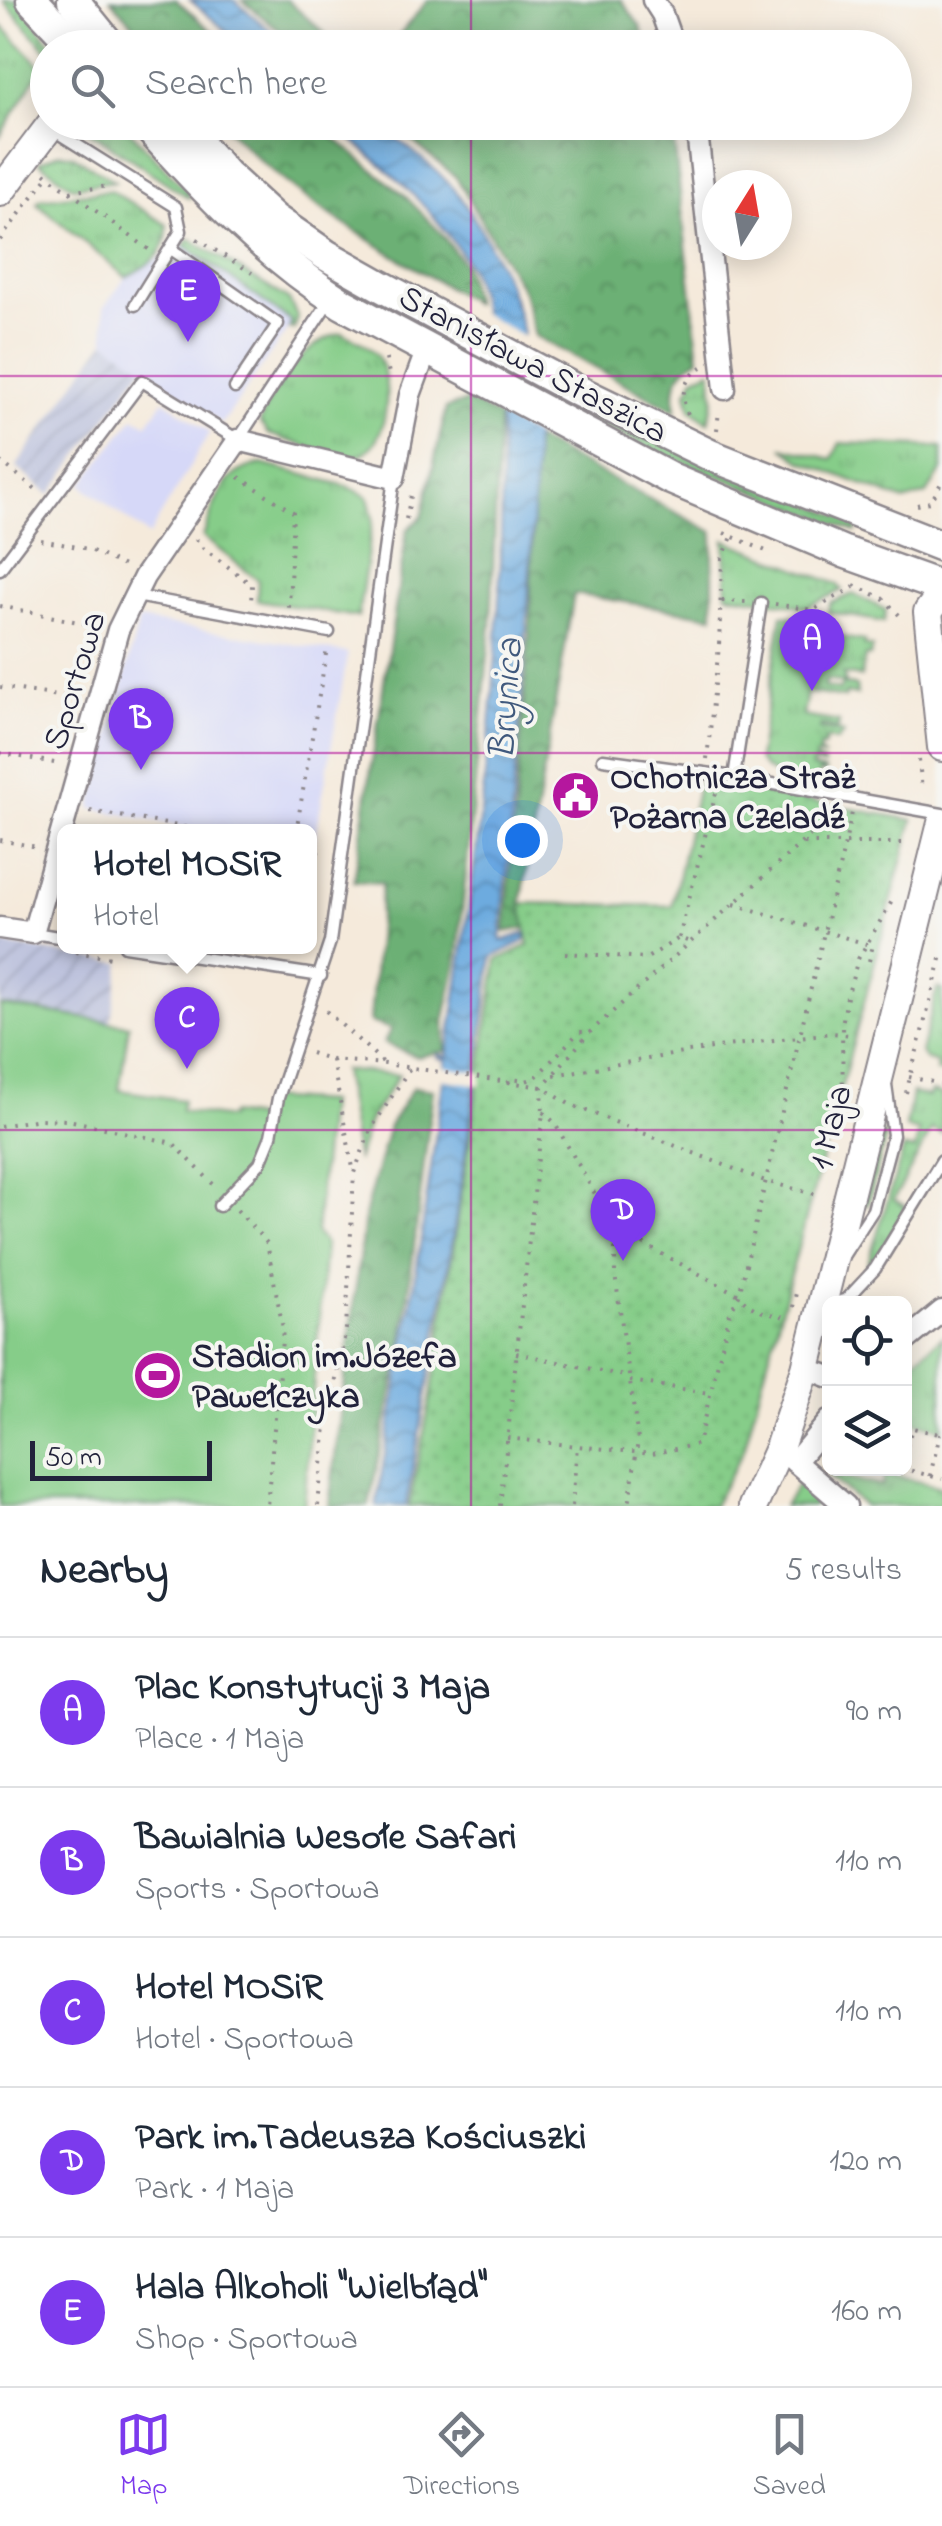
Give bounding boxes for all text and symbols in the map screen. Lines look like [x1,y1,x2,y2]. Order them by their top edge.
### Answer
search box [30,30,912,140]
text: Search here [145,57,327,113]
icon: search [65,58,120,113]
north arrow [702,170,792,260]
pin: E [156,260,220,342]
street label: Stanisława Staszica [389,274,676,459]
street label: Sportowa [31,605,122,757]
pin: A [780,608,844,691]
water label: Brynica [476,636,540,762]
pin: B [108,688,174,770]
place label: Ochotnicza Straż Pożarna Czeladź [610,754,857,845]
public building icon: Ochotnicza Straż Pożarna Czeladź [549,770,601,822]
your location [497,815,548,866]
popup [57,824,317,954]
text: Hotel MOSiR [93,838,281,894]
text: Hotel [93,894,159,941]
pin: C [154,986,220,1069]
street label: 1 Maja [797,1080,868,1176]
pin: D [590,1178,656,1261]
map controls [822,1296,912,1476]
button: locate [822,1296,912,1386]
place label: Stadion im.Józefa Pawełczyka [192,1333,457,1425]
sports icon: Stadion im.Józefa Pawełczyka [131,1349,183,1401]
button: layers [822,1386,912,1476]
scale bar [30,1436,212,1480]
text: 50 m [45,1438,102,1479]
text: Nearby [40,1541,168,1602]
text: 5 results [785,1548,902,1595]
text: Plac Konstytucji 3 Maja [135,1661,490,1717]
text: A [63,1689,82,1736]
text: 90 m [846,1689,902,1736]
text: Place · 1 Maja [135,1717,304,1764]
text: Bawialnia Wesołe Safari [135,1811,517,1867]
text: B [62,1839,83,1886]
text: 110 m [835,1839,902,1886]
text: Sports · Sportowa [135,1867,380,1914]
text: Hotel MOSiR [135,1961,323,2017]
text: C [64,1989,81,2036]
text: 110 m [835,1989,902,2036]
text: Hotel · Sportowa [135,2017,354,2064]
text: Park im.Tadeusza Kościuszki [135,2111,586,2167]
text: D [61,2139,84,2186]
text: 120 m [829,2139,902,2186]
text: Park · 1 Maja [135,2167,294,2214]
text: Hala Alkoholi "Wielbłąd" [135,2261,487,2317]
text: E [63,2289,82,2336]
text: 160 m [831,2289,902,2336]
text: Shop · Sportowa [135,2317,358,2364]
tab: Map [116,2407,171,2508]
tab: Directions [404,2407,520,2508]
tab: Saved [753,2407,826,2508]

